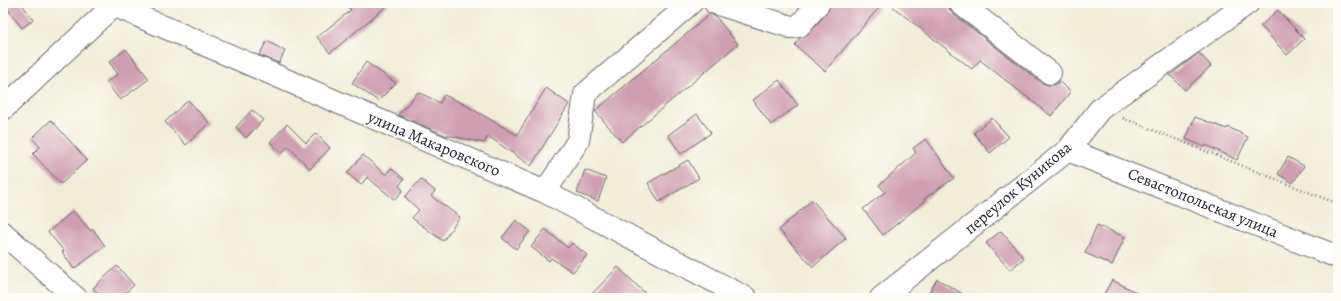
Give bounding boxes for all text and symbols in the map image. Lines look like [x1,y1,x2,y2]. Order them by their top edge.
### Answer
street label: улица Макаровского [363,106,504,182]
street label: переулок Куникова [960,136,1077,239]
street label: Севастопольская улица [1125,163,1282,243]

